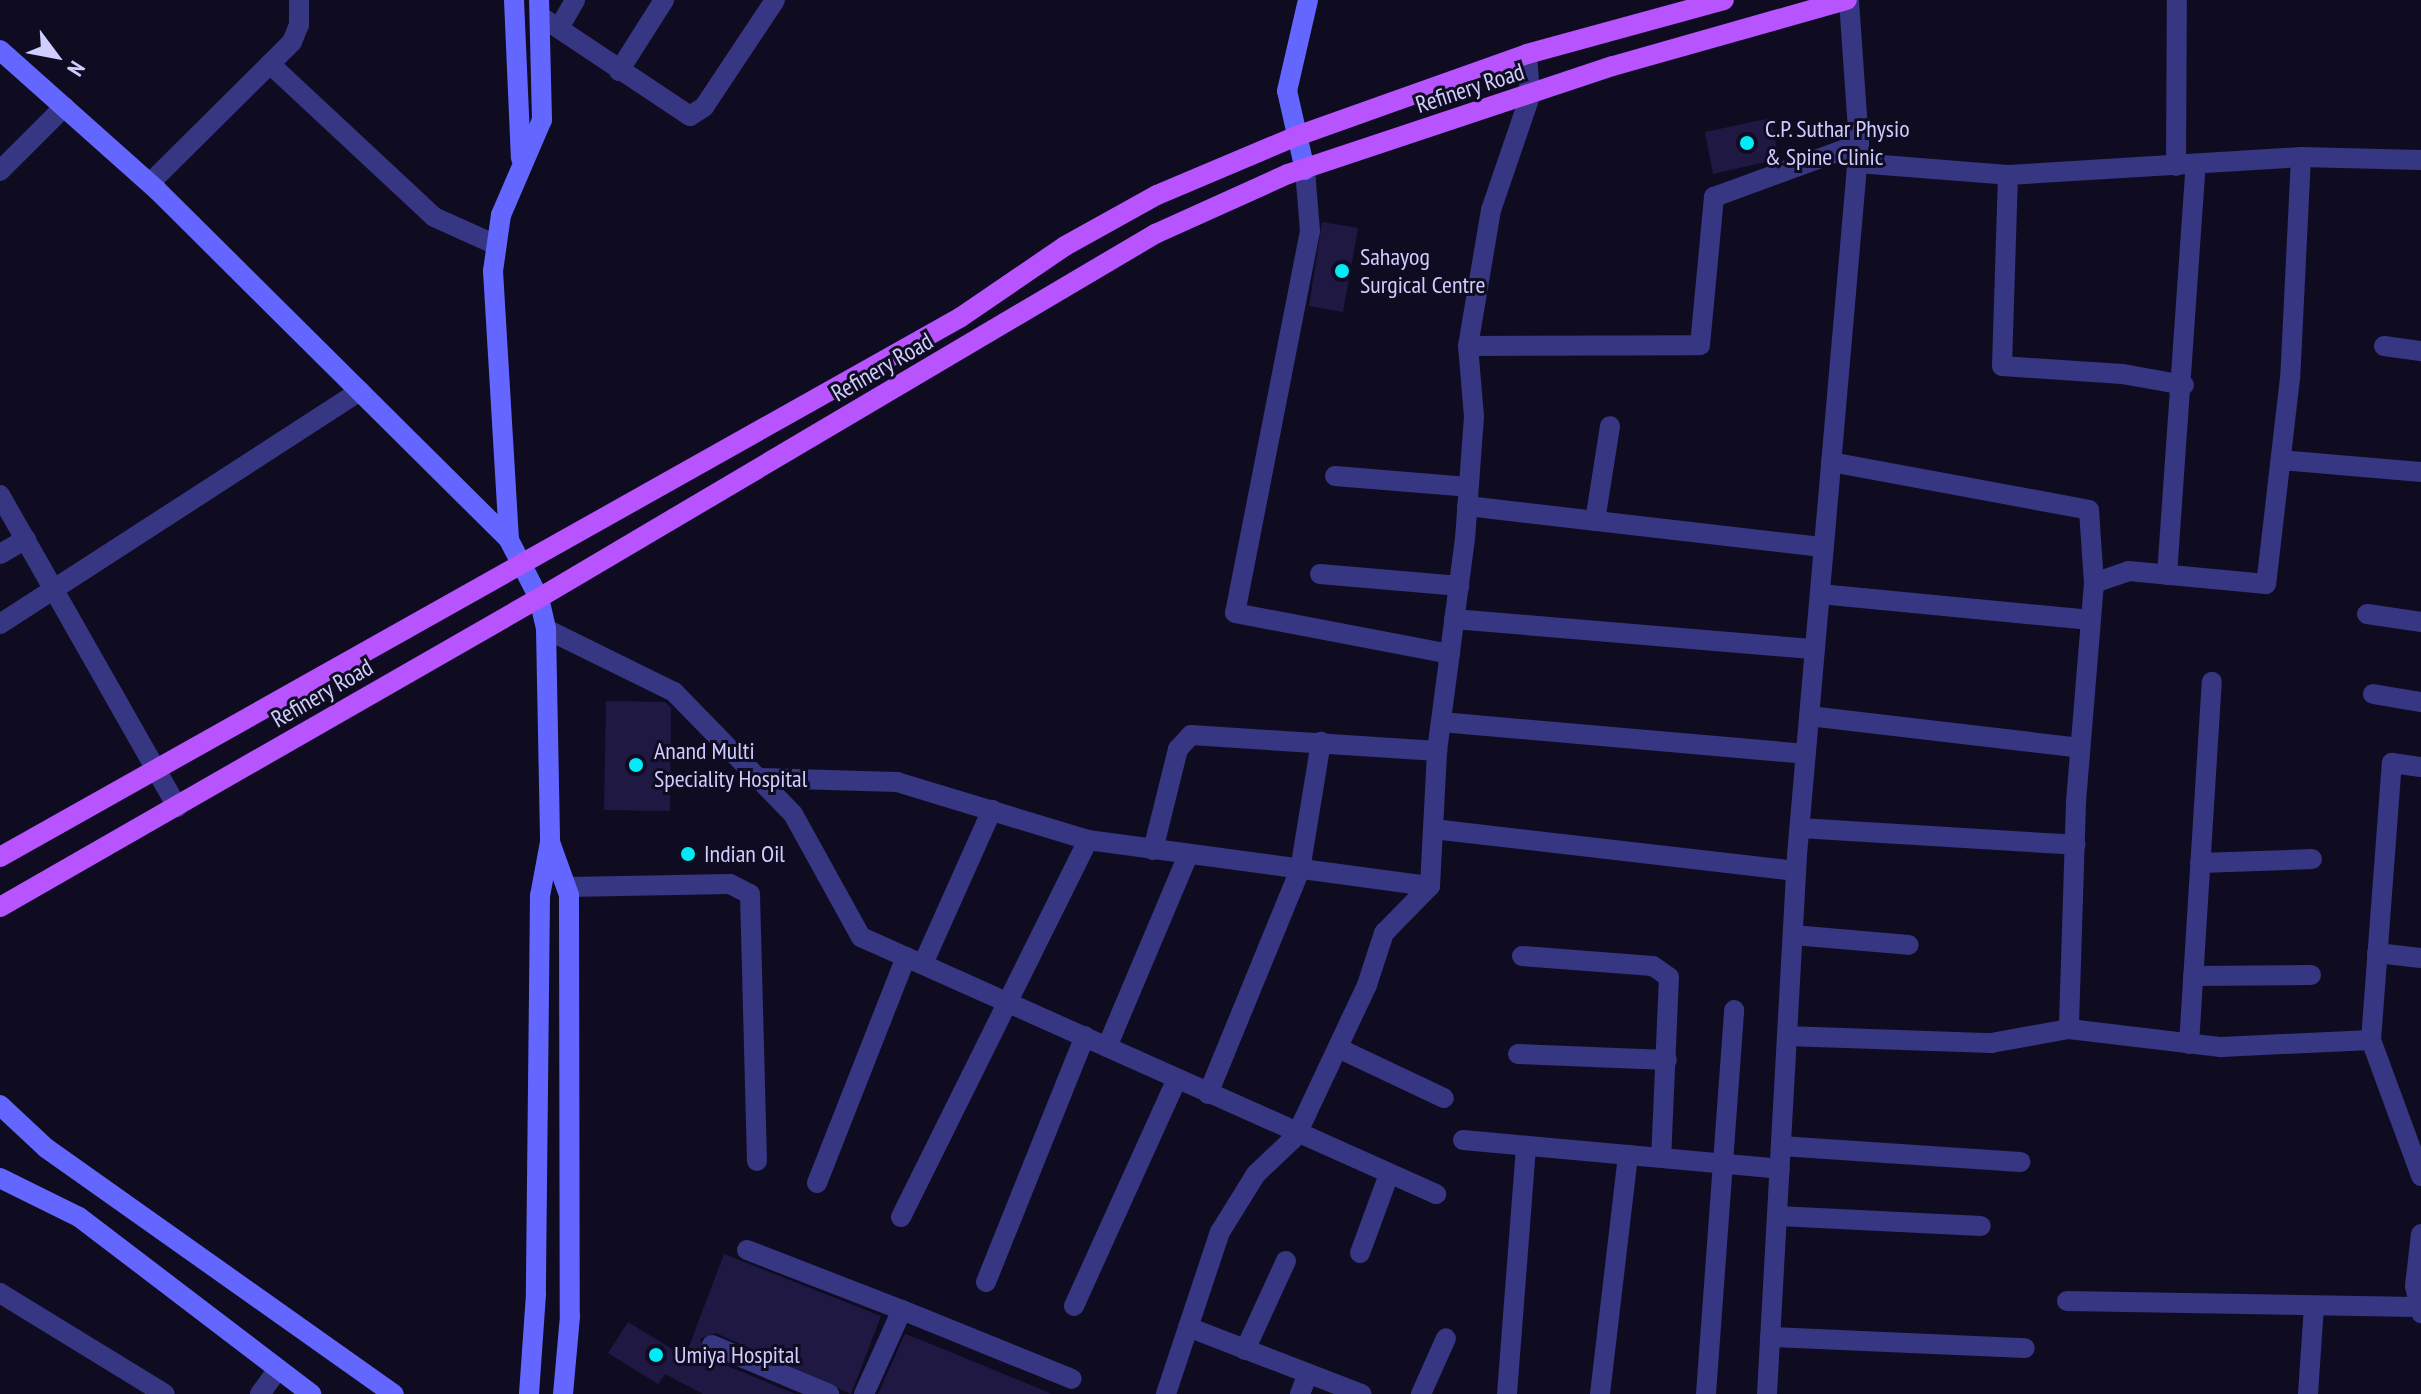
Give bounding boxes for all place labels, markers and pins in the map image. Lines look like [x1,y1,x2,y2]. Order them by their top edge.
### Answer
place label: C.P. Suthar Physio & Spine Clinic [1765,115,1911,171]
marker: C.P. Suthar Physio & Spine Clinic [1736,132,1758,154]
place label: Sahayog Surgical Centre [1360,243,1486,299]
marker: Sahayog Surgical Centre [1331,260,1353,282]
place label: Anand Multi Speciality Hospital [654,737,808,793]
marker: Anand Multi Speciality Hospital [625,754,647,776]
place label: Indian Oil [704,840,785,868]
marker: Indian Oil [679,845,697,863]
place label: Umiya Hospital [674,1341,800,1369]
marker: Umiya Hospital [645,1344,667,1366]

